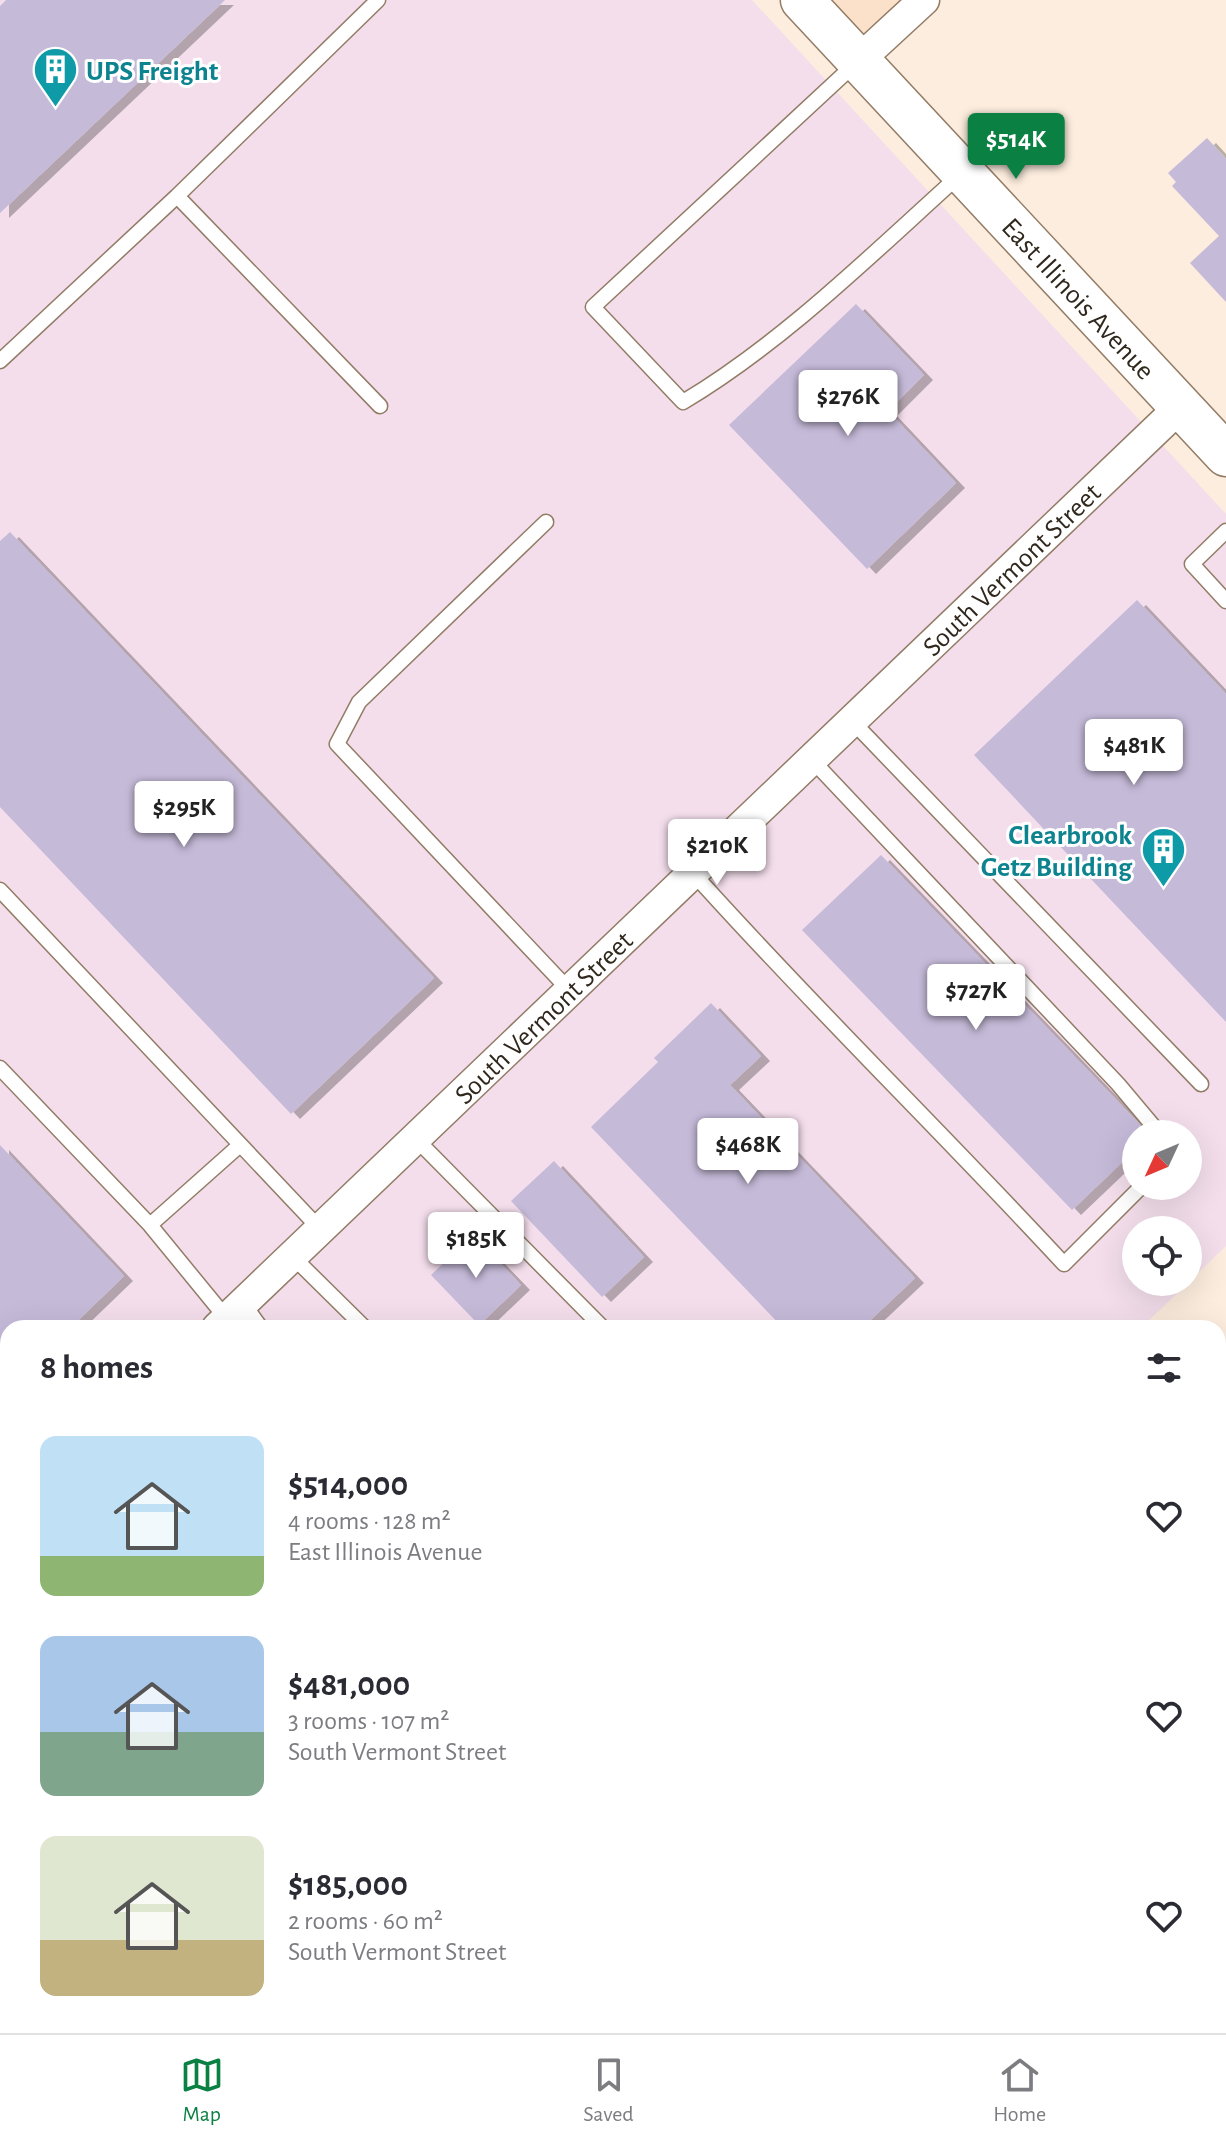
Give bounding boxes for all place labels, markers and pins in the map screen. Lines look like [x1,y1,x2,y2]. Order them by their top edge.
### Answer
building icon: UPS Freight [31,46,79,109]
place label: UPS Freight [86,58,219,86]
pin: $514K [960,113,1072,181]
pin: $276K [792,370,904,438]
pin: $481K [1078,719,1190,787]
pin: $295K [128,781,240,849]
pin: $210K [661,819,773,887]
place label: Clearbrook Getz Building [981,822,1133,882]
building icon: Clearbrook Getz Building [1139,826,1187,889]
pin: $727K [920,964,1032,1032]
pin: $468K [692,1118,804,1186]
pin: $185K [420,1212,532,1280]

